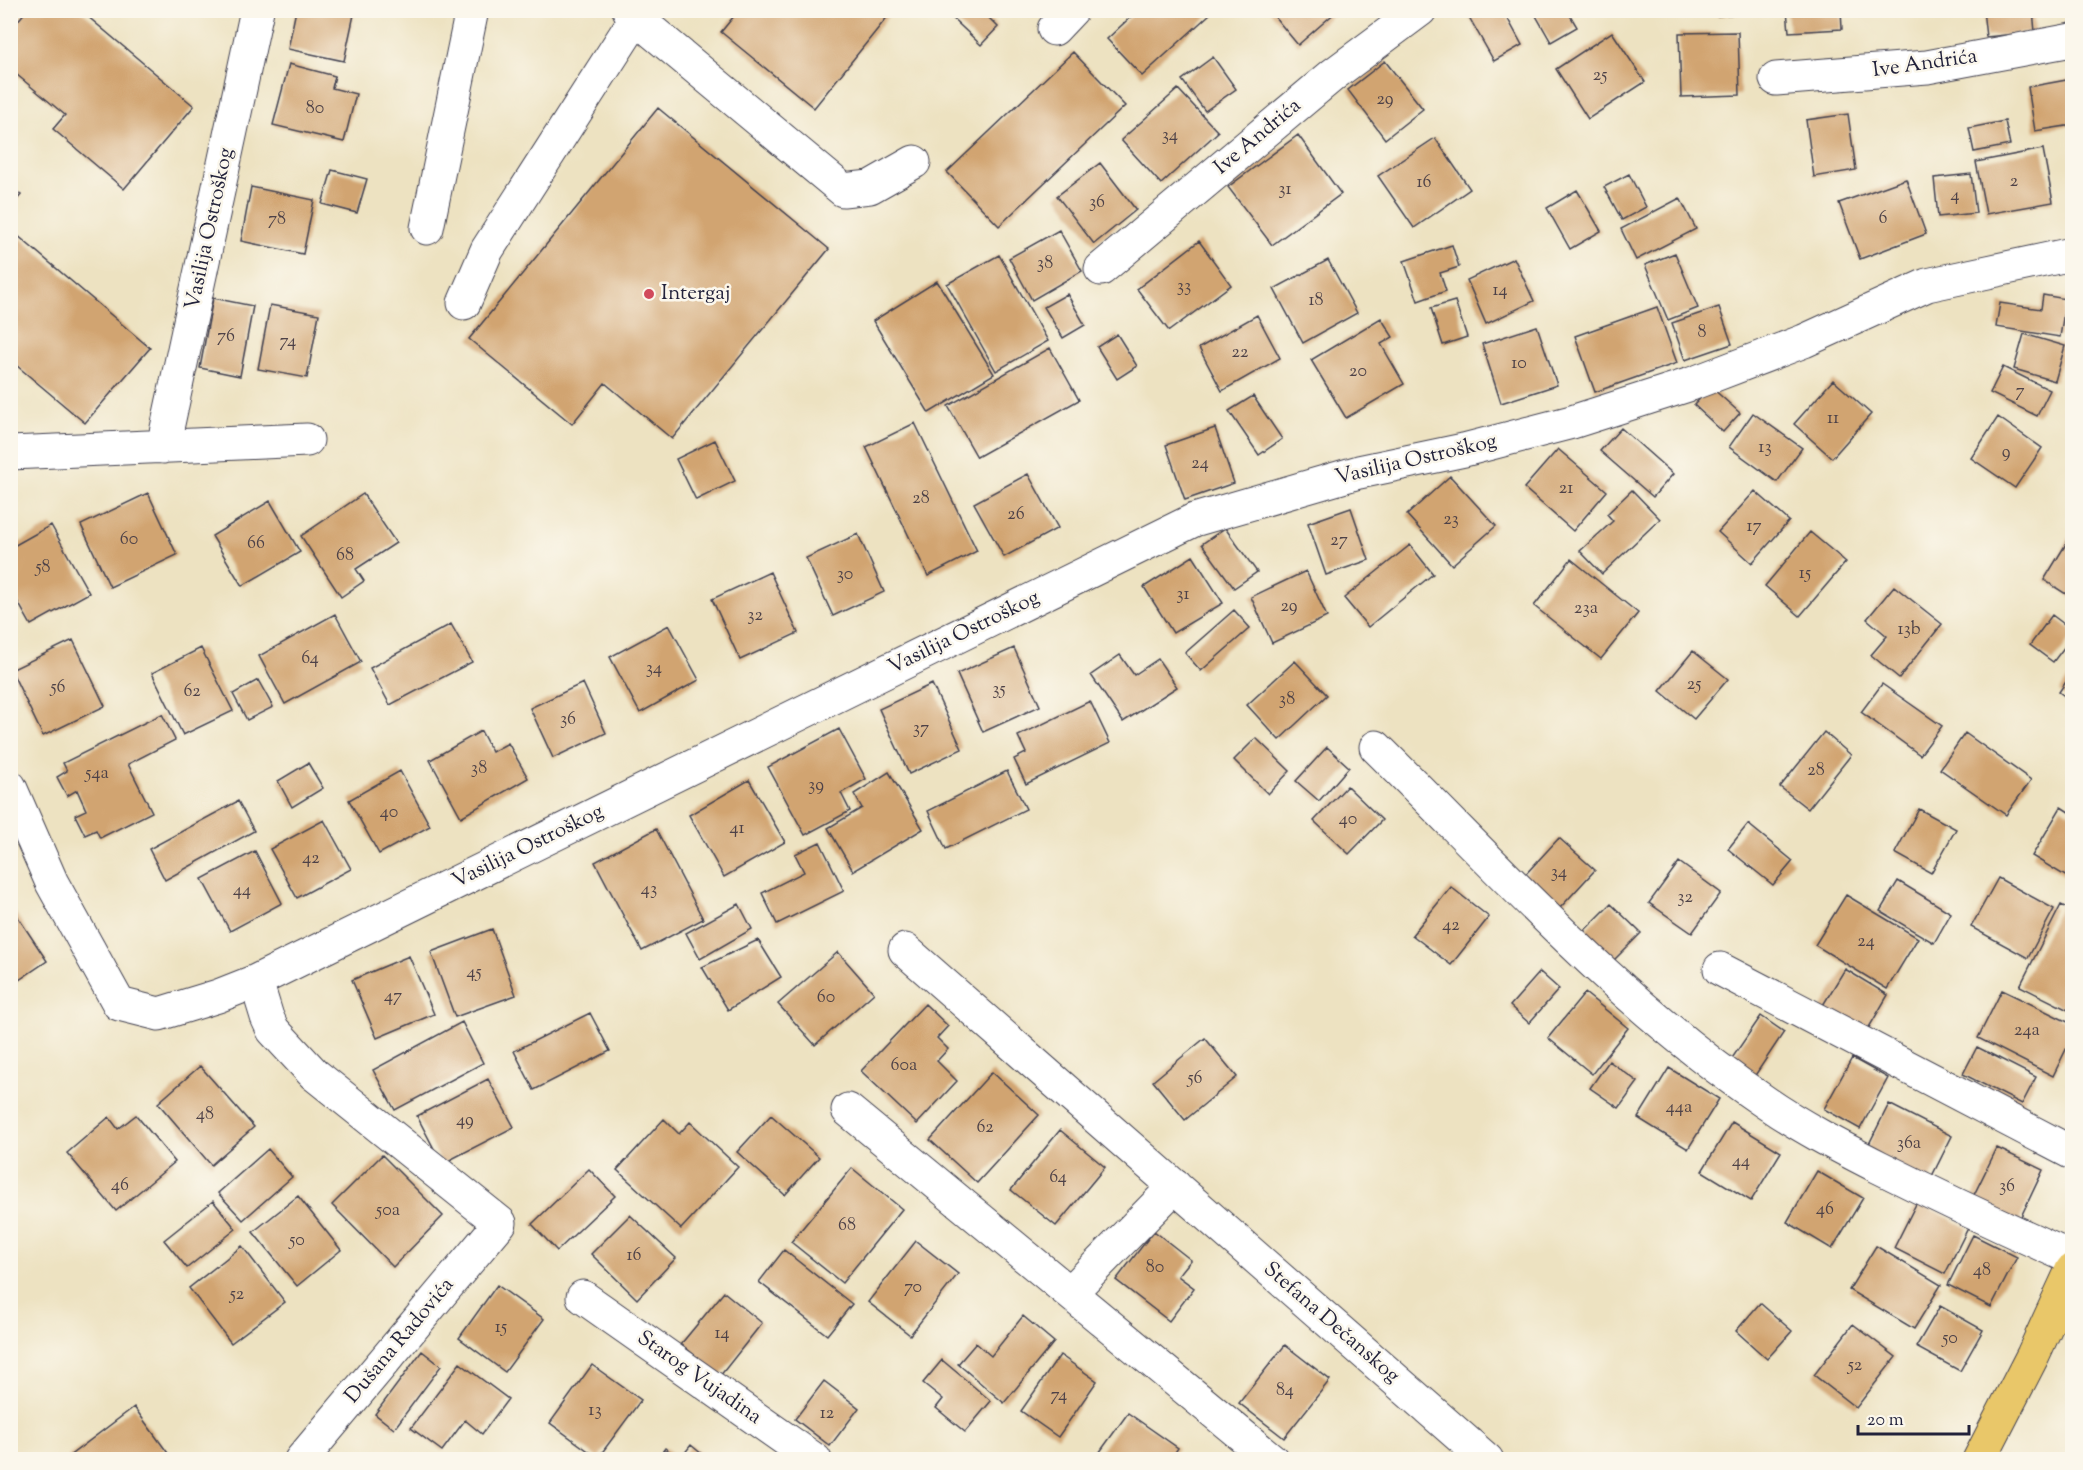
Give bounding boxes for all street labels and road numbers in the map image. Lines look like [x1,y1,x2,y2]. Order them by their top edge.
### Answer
street label: Ive Andrića [1871,42,1980,86]
street label: Ive Andrića [1208,91,1308,182]
street label: Vasilija Ostroškog [178,145,242,313]
street label: Vasilija Ostroškog [1332,427,1500,493]
street label: Vasilija Ostroškog [883,583,1045,683]
street label: Vasilija Ostroškog [447,797,609,897]
street label: Stefana Dečanskog [1256,1255,1406,1391]
street label: Dušana Radovića [338,1271,462,1410]
street label: Starog Vujadina [631,1324,768,1432]

